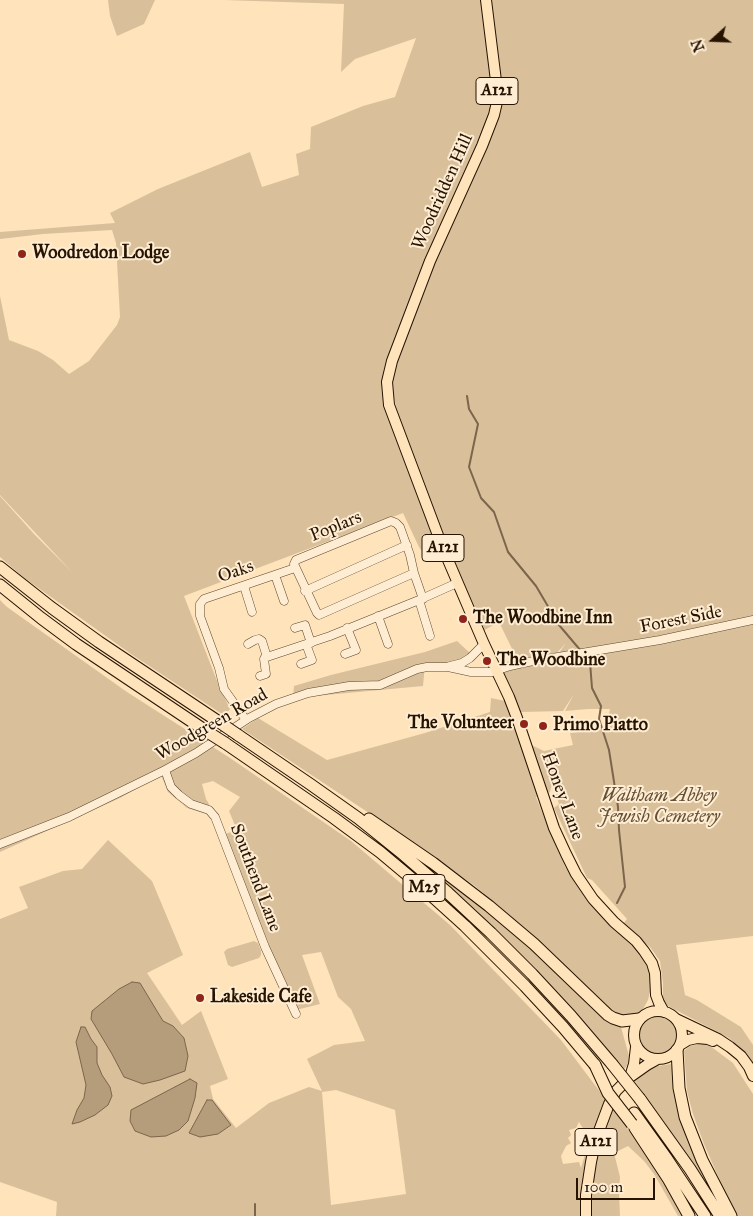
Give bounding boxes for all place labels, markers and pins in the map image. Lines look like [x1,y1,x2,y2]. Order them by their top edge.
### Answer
place label: Woodredon Lodge [32,243,169,265]
marker: Woodredon Lodge [16,248,28,260]
place label: The Woodbine Inn [473,608,612,630]
marker: The Woodbine Inn [457,613,469,625]
place label: The Woodbine [497,650,605,672]
marker: The Woodbine [481,655,493,667]
place label: The Volunteer [408,713,514,735]
place label: Primo Piatto [553,715,648,737]
marker: The Volunteer [518,718,530,730]
marker: Primo Piatto [537,720,549,732]
place label: Lakeside Cafe [210,987,312,1009]
marker: Lakeside Cafe [194,992,206,1004]

